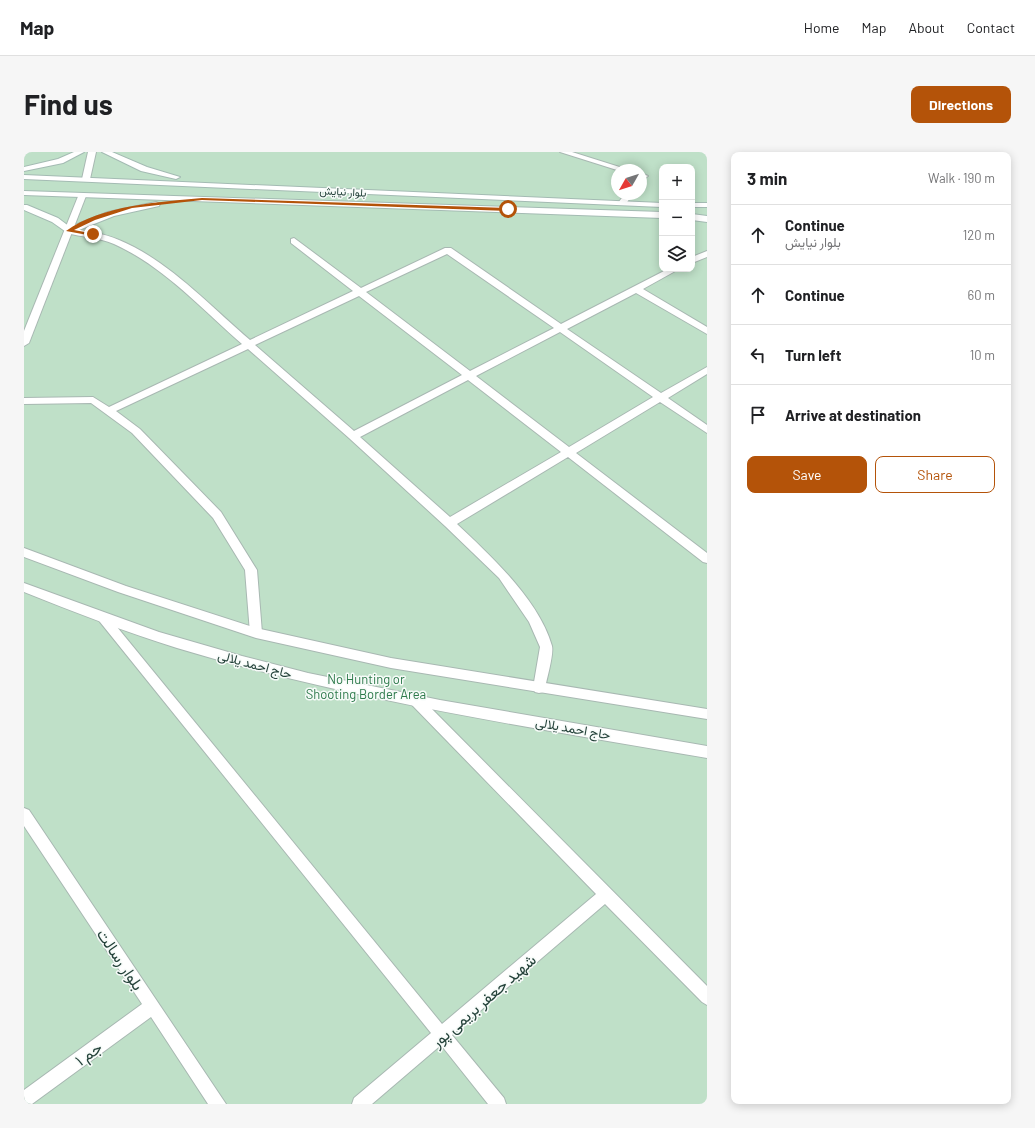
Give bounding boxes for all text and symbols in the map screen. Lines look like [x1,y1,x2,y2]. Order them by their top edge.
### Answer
text: Map [20,16,54,39]
text: Home [804,19,840,36]
text: Map [862,19,886,36]
text: About [908,19,945,36]
text: Contact [967,19,1015,36]
button: Directions [911,86,1011,123]
text: Find us [24,87,113,121]
north arrow [611,164,647,200]
map controls [659,164,695,272]
button: + [659,164,695,200]
text: 3 min [747,168,787,188]
text: Walk · 190 m [928,170,995,186]
street label: بلوار نیایش [319,183,367,200]
route start [499,200,517,218]
button: − [659,200,695,236]
text: Continue [785,216,845,234]
icon: ahead [747,224,769,246]
route end [84,225,102,243]
text: 120 m [963,227,995,243]
text: بلوار نیایش [785,234,841,250]
button: layers [659,236,695,272]
icon: ahead [747,284,769,306]
text: Continue [785,286,845,304]
text: 60 m [968,287,995,303]
icon: left [747,344,769,366]
text: Turn left [785,346,841,364]
text: 10 m [970,347,995,363]
icon: arrive [747,404,769,426]
text: Arrive at destination [785,406,921,424]
button: Save [747,456,867,493]
button: Share [875,456,995,493]
street label: حاج احمد یلالی [216,646,294,684]
park label: No Hunting or Shooting Border Area [306,671,426,702]
street label: حاج احمد یلالی [534,714,612,745]
street label: بلوار رسالت [92,925,148,994]
street label: شهید جعفر بریمی پور [426,949,541,1054]
street label: جم ۱ [71,1037,107,1071]

